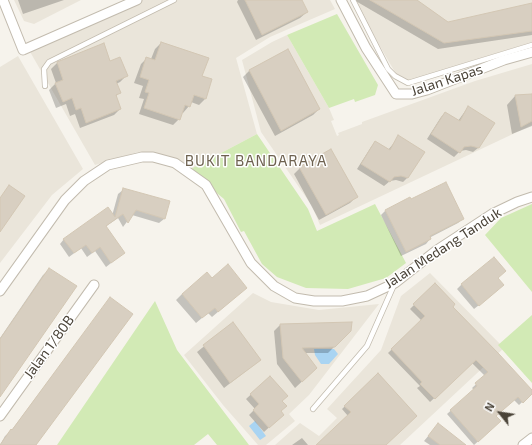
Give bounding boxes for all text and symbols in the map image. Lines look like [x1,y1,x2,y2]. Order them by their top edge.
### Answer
street label: Jalan Kapas [409,61,485,99]
district label: BUKIT BANDARAYA [185,152,327,170]
street label: Jalan Medang Tanduk [381,204,505,292]
street label: Jalan 1/80B [20,312,78,382]
north arrow [480,393,520,433]
text: N [482,400,497,413]

